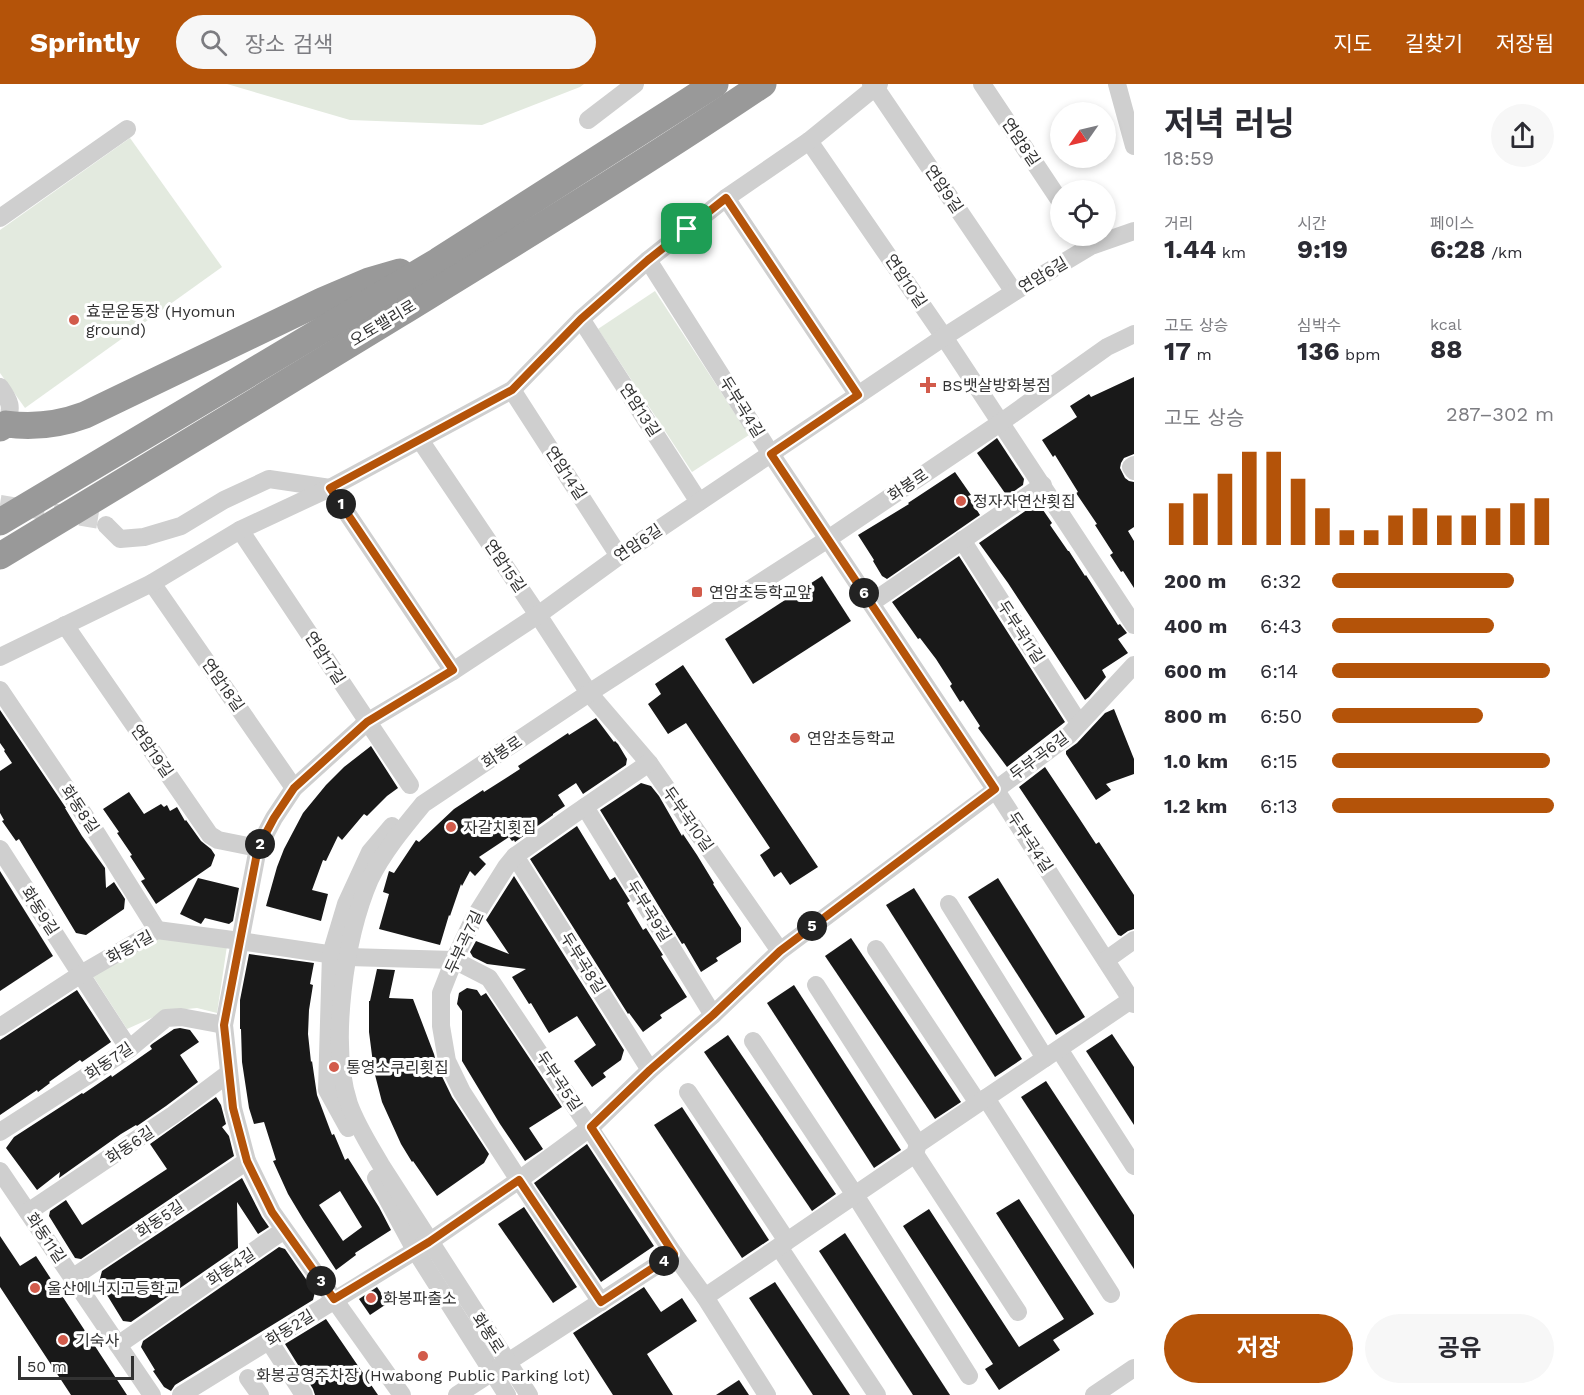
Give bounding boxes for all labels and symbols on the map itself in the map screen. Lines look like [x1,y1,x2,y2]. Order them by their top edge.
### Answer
north arrow [1050,102,1116,168]
street label: 연암8길 [998,114,1044,170]
street label: 연암9길 [921,161,967,217]
pin [661,203,712,254]
street label: 연암10길 [881,251,931,311]
street label: 연암6길 [1015,253,1071,297]
street label: 오토밸리로 [347,296,420,350]
place label: 효문운동장 (Hyomun ground) [86,302,235,339]
marker: 효문운동장 (Hyomun ground) [67,313,81,327]
street label: 두부곡4길 [716,373,768,441]
marker: BS뱃살방화봉점 [919,376,937,394]
place label: BS뱃살방화봉점 [942,376,1051,395]
street label: 연암13길 [616,380,664,440]
street label: 연암14길 [542,443,590,503]
street label: 화봉로 [884,465,932,505]
pin: 1 [326,489,356,519]
place label: 정자자연산횟집 [973,492,1076,511]
marker: 정자자연산횟집 [954,494,968,508]
street label: 연암6길 [610,520,666,566]
street label: 연암15길 [480,536,530,596]
pin: 6 [849,578,879,608]
place label: 연암초등학교앞 [709,583,812,602]
marker: 연암초등학교앞 [690,585,704,599]
street label: 두부곡11길 [994,597,1048,667]
street label: 연암17길 [301,628,349,688]
street label: 연암18길 [198,655,248,715]
street label: 연암19길 [127,721,177,781]
street label: 두부곡6길 [1006,728,1072,784]
place label: 연암초등학교 [807,729,895,748]
marker: 연암초등학교 [788,731,802,745]
street label: 화봉로 [478,732,526,772]
street label: 화동8길 [57,781,103,837]
street label: 두부곡10길 [659,783,717,855]
street label: 두부곡4길 [1003,808,1057,876]
place label: 자갈치횟집 [463,818,537,837]
marker: 자갈치횟집 [444,820,458,834]
pin: 2 [245,829,275,859]
street label: 두부곡9길 [623,877,675,945]
street label: 화동9길 [17,883,63,939]
street label: 두부곡7길 [441,907,487,977]
pin: 5 [797,911,827,941]
street label: 화동1길 [103,926,157,968]
street label: 두부곡8길 [557,929,609,997]
street label: 화동7길 [82,1038,136,1084]
street label: 두부곡5길 [532,1047,586,1115]
place label: 통영소쿠리횟집 [346,1058,449,1077]
marker: 통영소쿠리횟집 [327,1060,341,1074]
street label: 화동6길 [102,1122,158,1168]
street label: 화동5길 [133,1196,187,1242]
street label: 화동11길 [22,1209,70,1267]
street label: 화동4길 [203,1244,259,1290]
pin: 4 [649,1246,679,1276]
pin: 3 [306,1266,336,1296]
place label: 울산에너지고등학교 [47,1279,179,1298]
marker: 울산에너지고등학교 [28,1281,42,1295]
place label: 화봉파출소 [383,1289,457,1308]
marker: 화봉파출소 [364,1291,378,1305]
street label: 화동2길 [262,1306,318,1350]
street label: 화봉로 [468,1309,508,1357]
place label: 기숙사 [75,1331,119,1350]
marker: 기숙사 [56,1333,70,1347]
marker: 화봉공영주차장 (Hwabong Public Parking lot) [416,1349,430,1363]
scale bar [18,1353,134,1380]
place label: 화봉공영주차장 (Hwabong Public Parking lot) [256,1366,590,1385]

